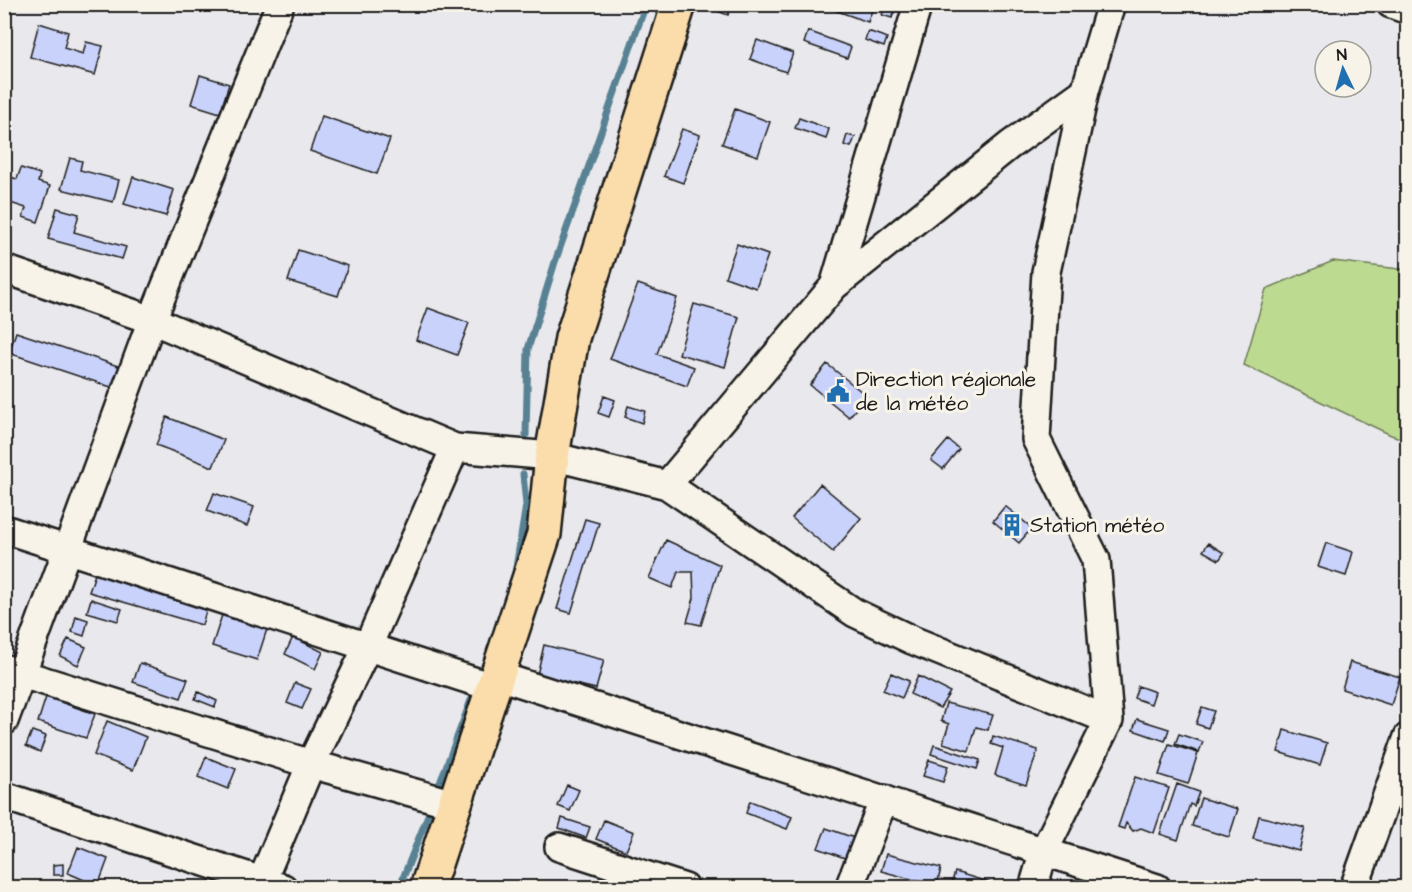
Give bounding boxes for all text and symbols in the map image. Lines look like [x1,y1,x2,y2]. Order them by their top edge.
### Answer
north arrow [1313,39,1373,99]
text: N [1336,44,1348,66]
place label: Direction régionale de la météo [856,365,1036,418]
public building icon: Direction régionale de la météo [825,378,851,404]
place label: Station météo [1030,511,1165,540]
building icon: Station météo [999,512,1025,538]

